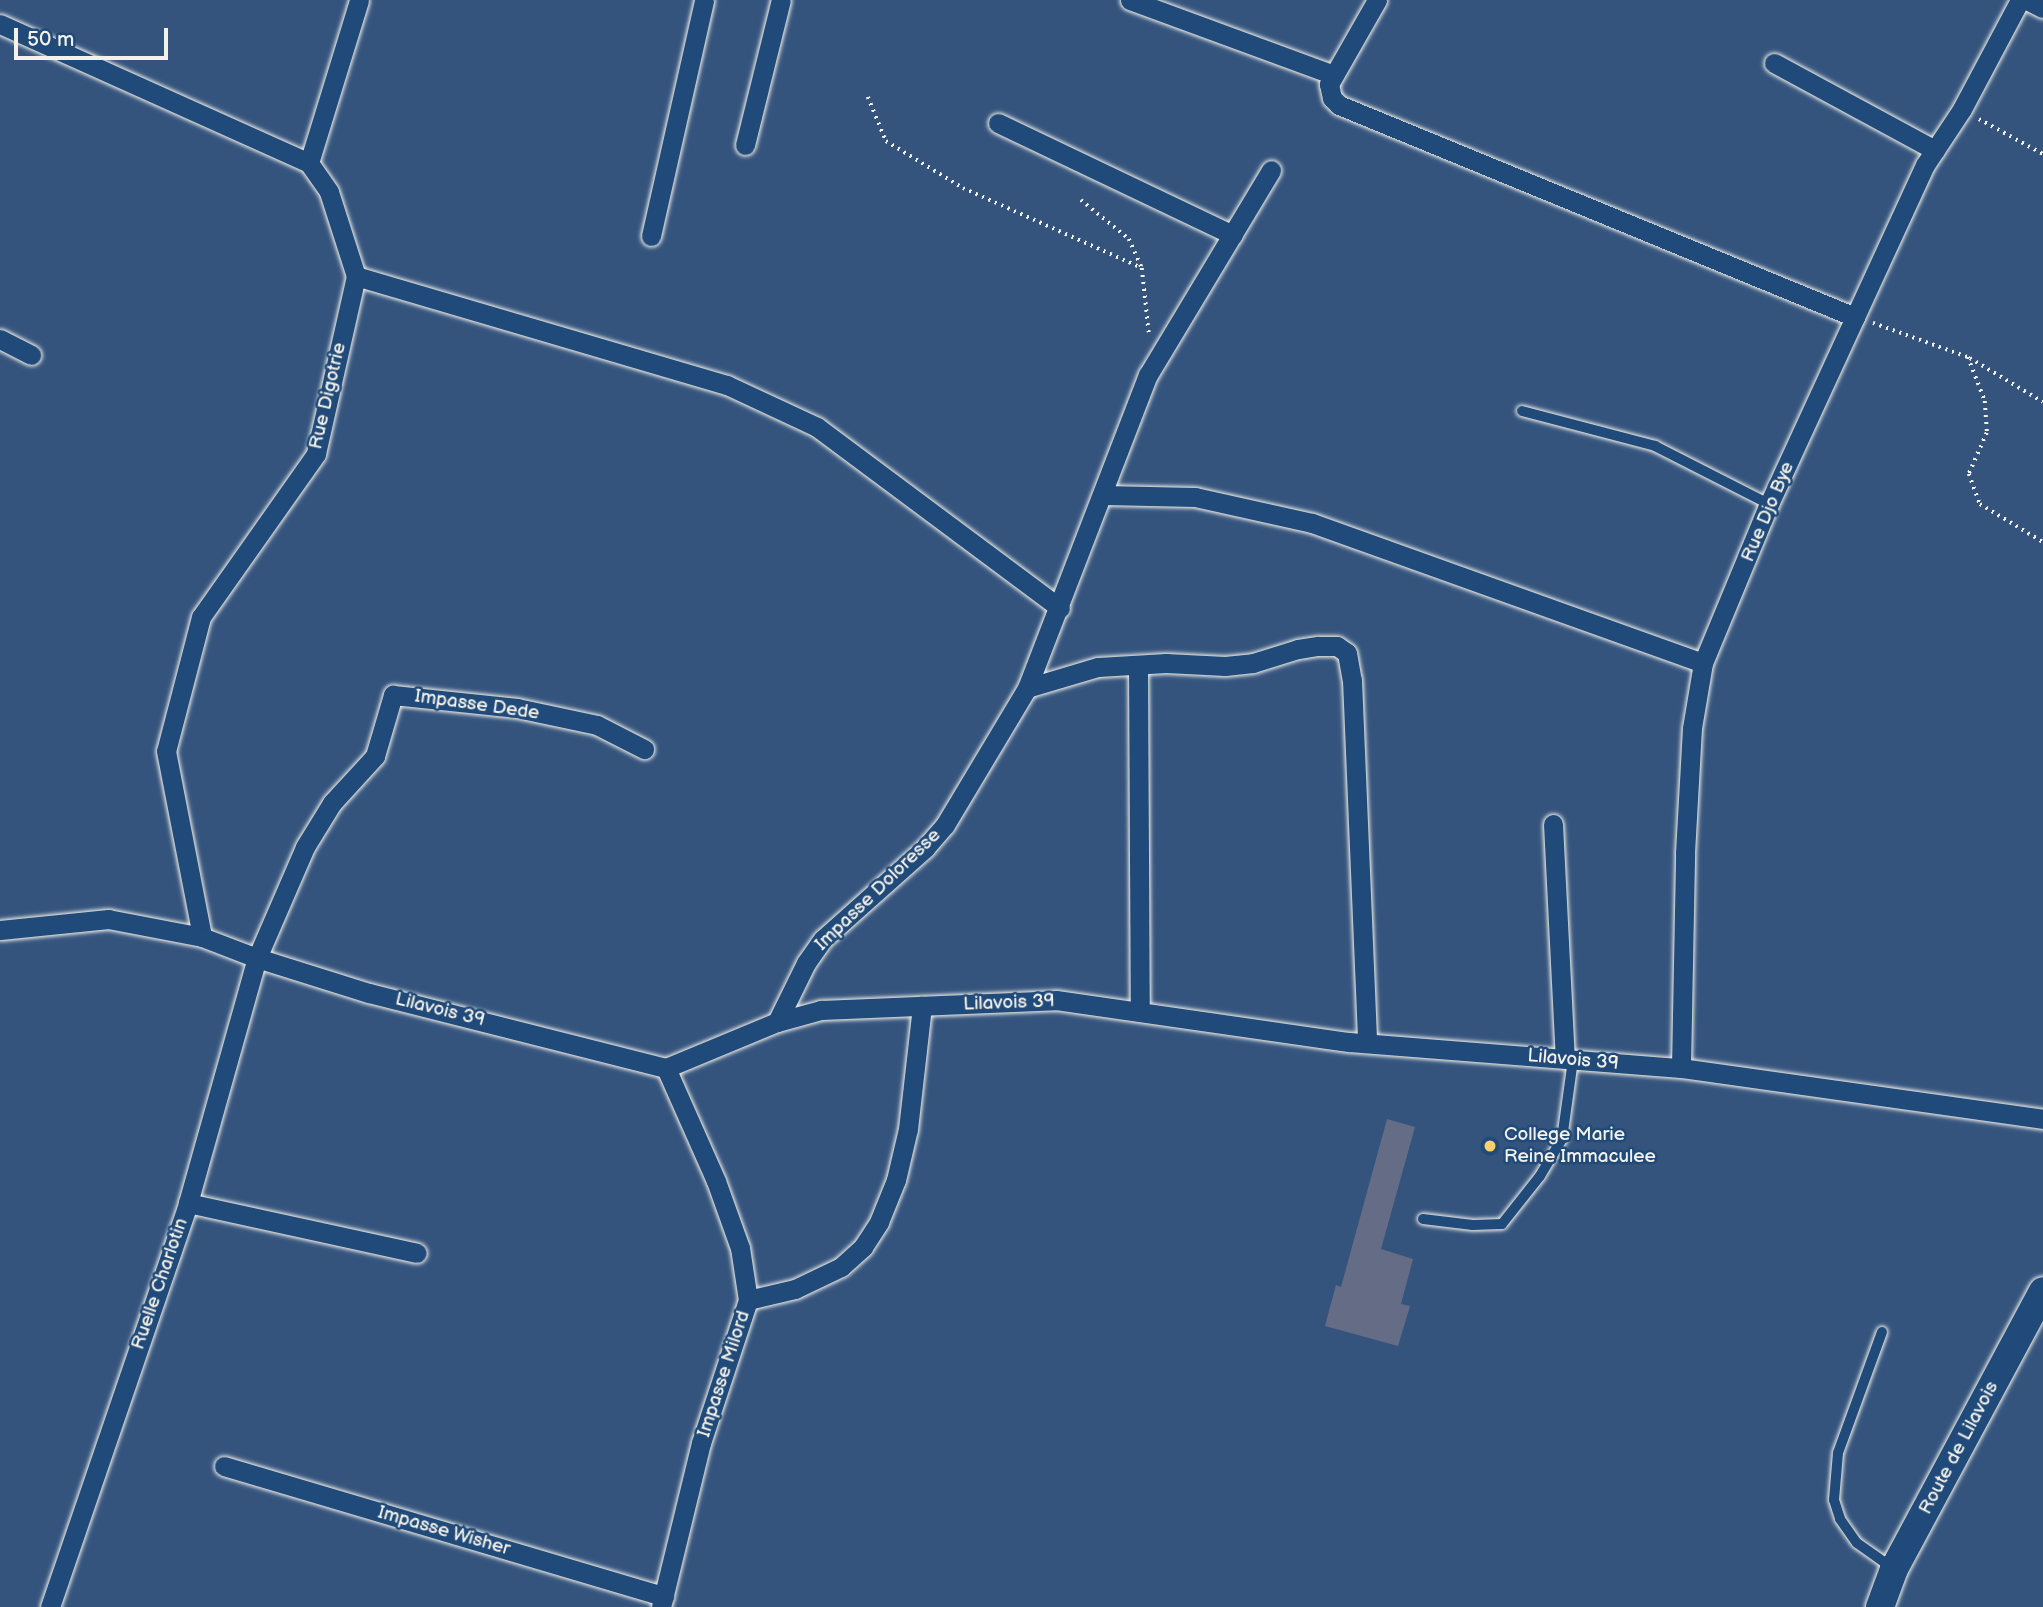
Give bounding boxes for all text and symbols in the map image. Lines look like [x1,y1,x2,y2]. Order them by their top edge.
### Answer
scale bar [18,14,172,58]
text: 50 m [27,27,74,52]
street label: Rue Digotrie [305,340,351,452]
street label: Rue Djo Bye [1737,459,1799,565]
street label: Impasse Dede [413,685,541,725]
street label: Impasse Doloresse [810,824,946,956]
street label: Lilavois 39 [393,988,487,1032]
street label: Lilavois 39 [963,990,1055,1016]
street label: Lilavois 39 [1526,1045,1620,1075]
place label: College Marie Reine Immaculee [1504,1124,1656,1168]
marker: College Marie Reine Immaculee [1482,1138,1498,1154]
street label: Ruelle Charlotin [127,1215,193,1353]
street label: Impasse Milord [693,1308,755,1440]
street label: Route de Lilavois [1914,1378,2004,1518]
street label: Impasse Wisher [375,1501,513,1561]

